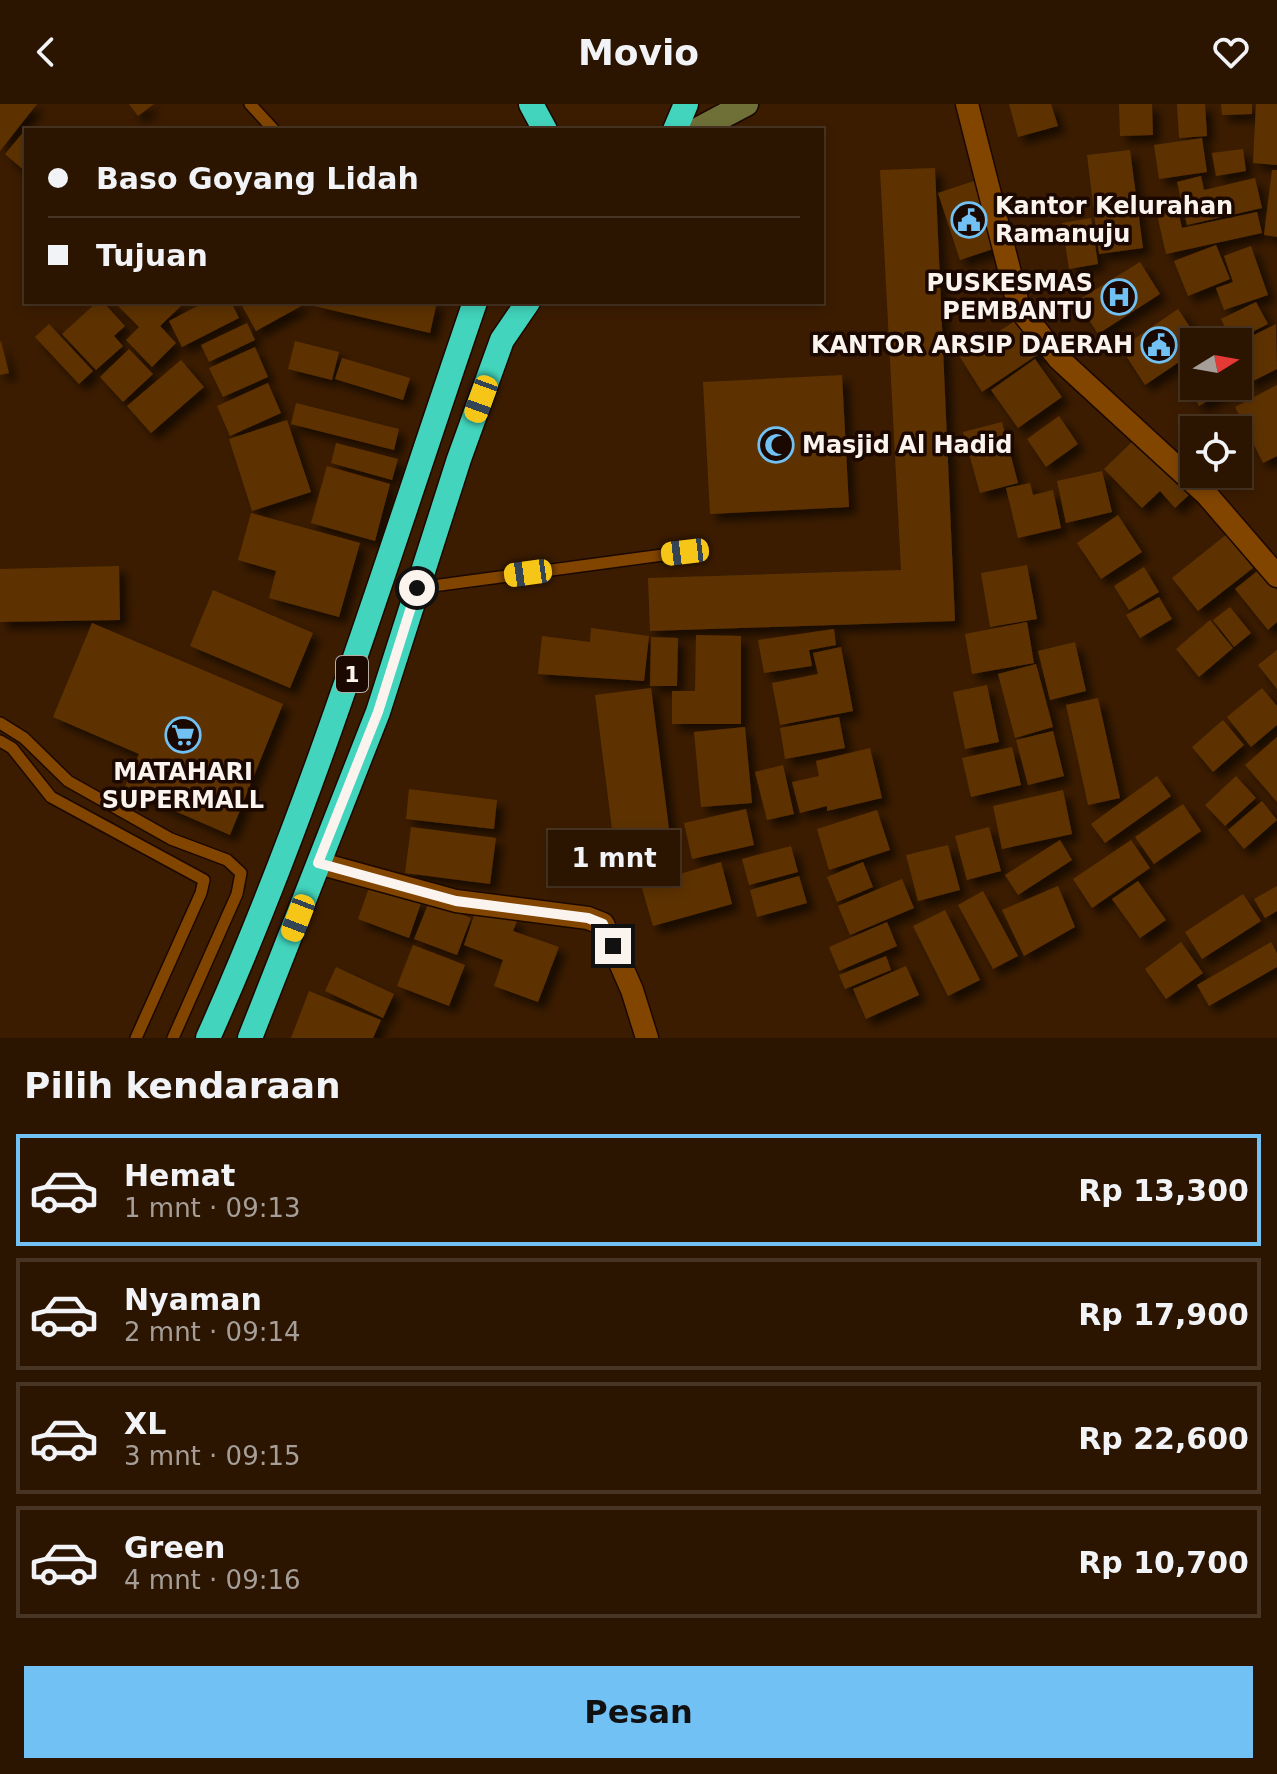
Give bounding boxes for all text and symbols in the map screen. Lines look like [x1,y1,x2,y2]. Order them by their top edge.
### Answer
icon: back [24,30,68,74]
icon: heart [1209,30,1253,74]
text: Movio [578,32,699,73]
text: Baso Goyang Lidah [96,161,419,196]
place label: Kantor Kelurahan Ramanuju [995,192,1233,248]
public building icon: Kantor Kelurahan Ramanuju [950,201,988,239]
text: Tujuan [96,238,208,273]
place label: PUSKESMAS PEMBANTU [927,269,1093,325]
hospital icon: PUSKESMAS PEMBANTU [1100,278,1138,316]
public building icon: KANTOR ARSIP DAERAH [1140,326,1178,364]
north arrow [1180,328,1252,400]
map controls [1180,328,1252,488]
place label: KANTOR ARSIP DAERAH [811,331,1133,359]
car [462,372,500,426]
button: locate [1180,416,1252,488]
mosque icon: Masjid Al Hadid [757,426,795,464]
place label: Masjid Al Hadid [802,431,1012,459]
car [660,537,710,567]
car [503,558,553,588]
route start [399,570,435,606]
road number: 1 [336,656,368,692]
supermarket icon: MATAHARI SUPERMALL [164,716,202,754]
place label: MATAHARI SUPERMALL [102,758,264,814]
callout: 1 mnt [547,830,679,886]
text: 1 mnt [571,843,657,873]
car [278,891,318,945]
route end [595,928,631,964]
text: Pilih kendaraan [24,1065,341,1106]
icon: car [28,1154,100,1226]
text: Hemat [124,1158,235,1193]
text: Rp 13,300 [1078,1173,1249,1208]
text: 1 mnt · 09:13 [124,1193,301,1223]
icon: car [28,1278,100,1350]
text: Nyaman [124,1282,262,1317]
text: Rp 17,900 [1078,1297,1249,1332]
text: 2 mnt · 09:14 [124,1317,301,1347]
icon: car [28,1402,100,1474]
text: XL [124,1406,166,1441]
text: Rp 22,600 [1078,1421,1249,1456]
text: 3 mnt · 09:15 [124,1441,301,1471]
icon: car [28,1526,100,1598]
text: Green [124,1530,225,1565]
text: Rp 10,700 [1078,1545,1249,1580]
text: 4 mnt · 09:16 [124,1565,301,1595]
button: Pesan [24,1666,1253,1758]

